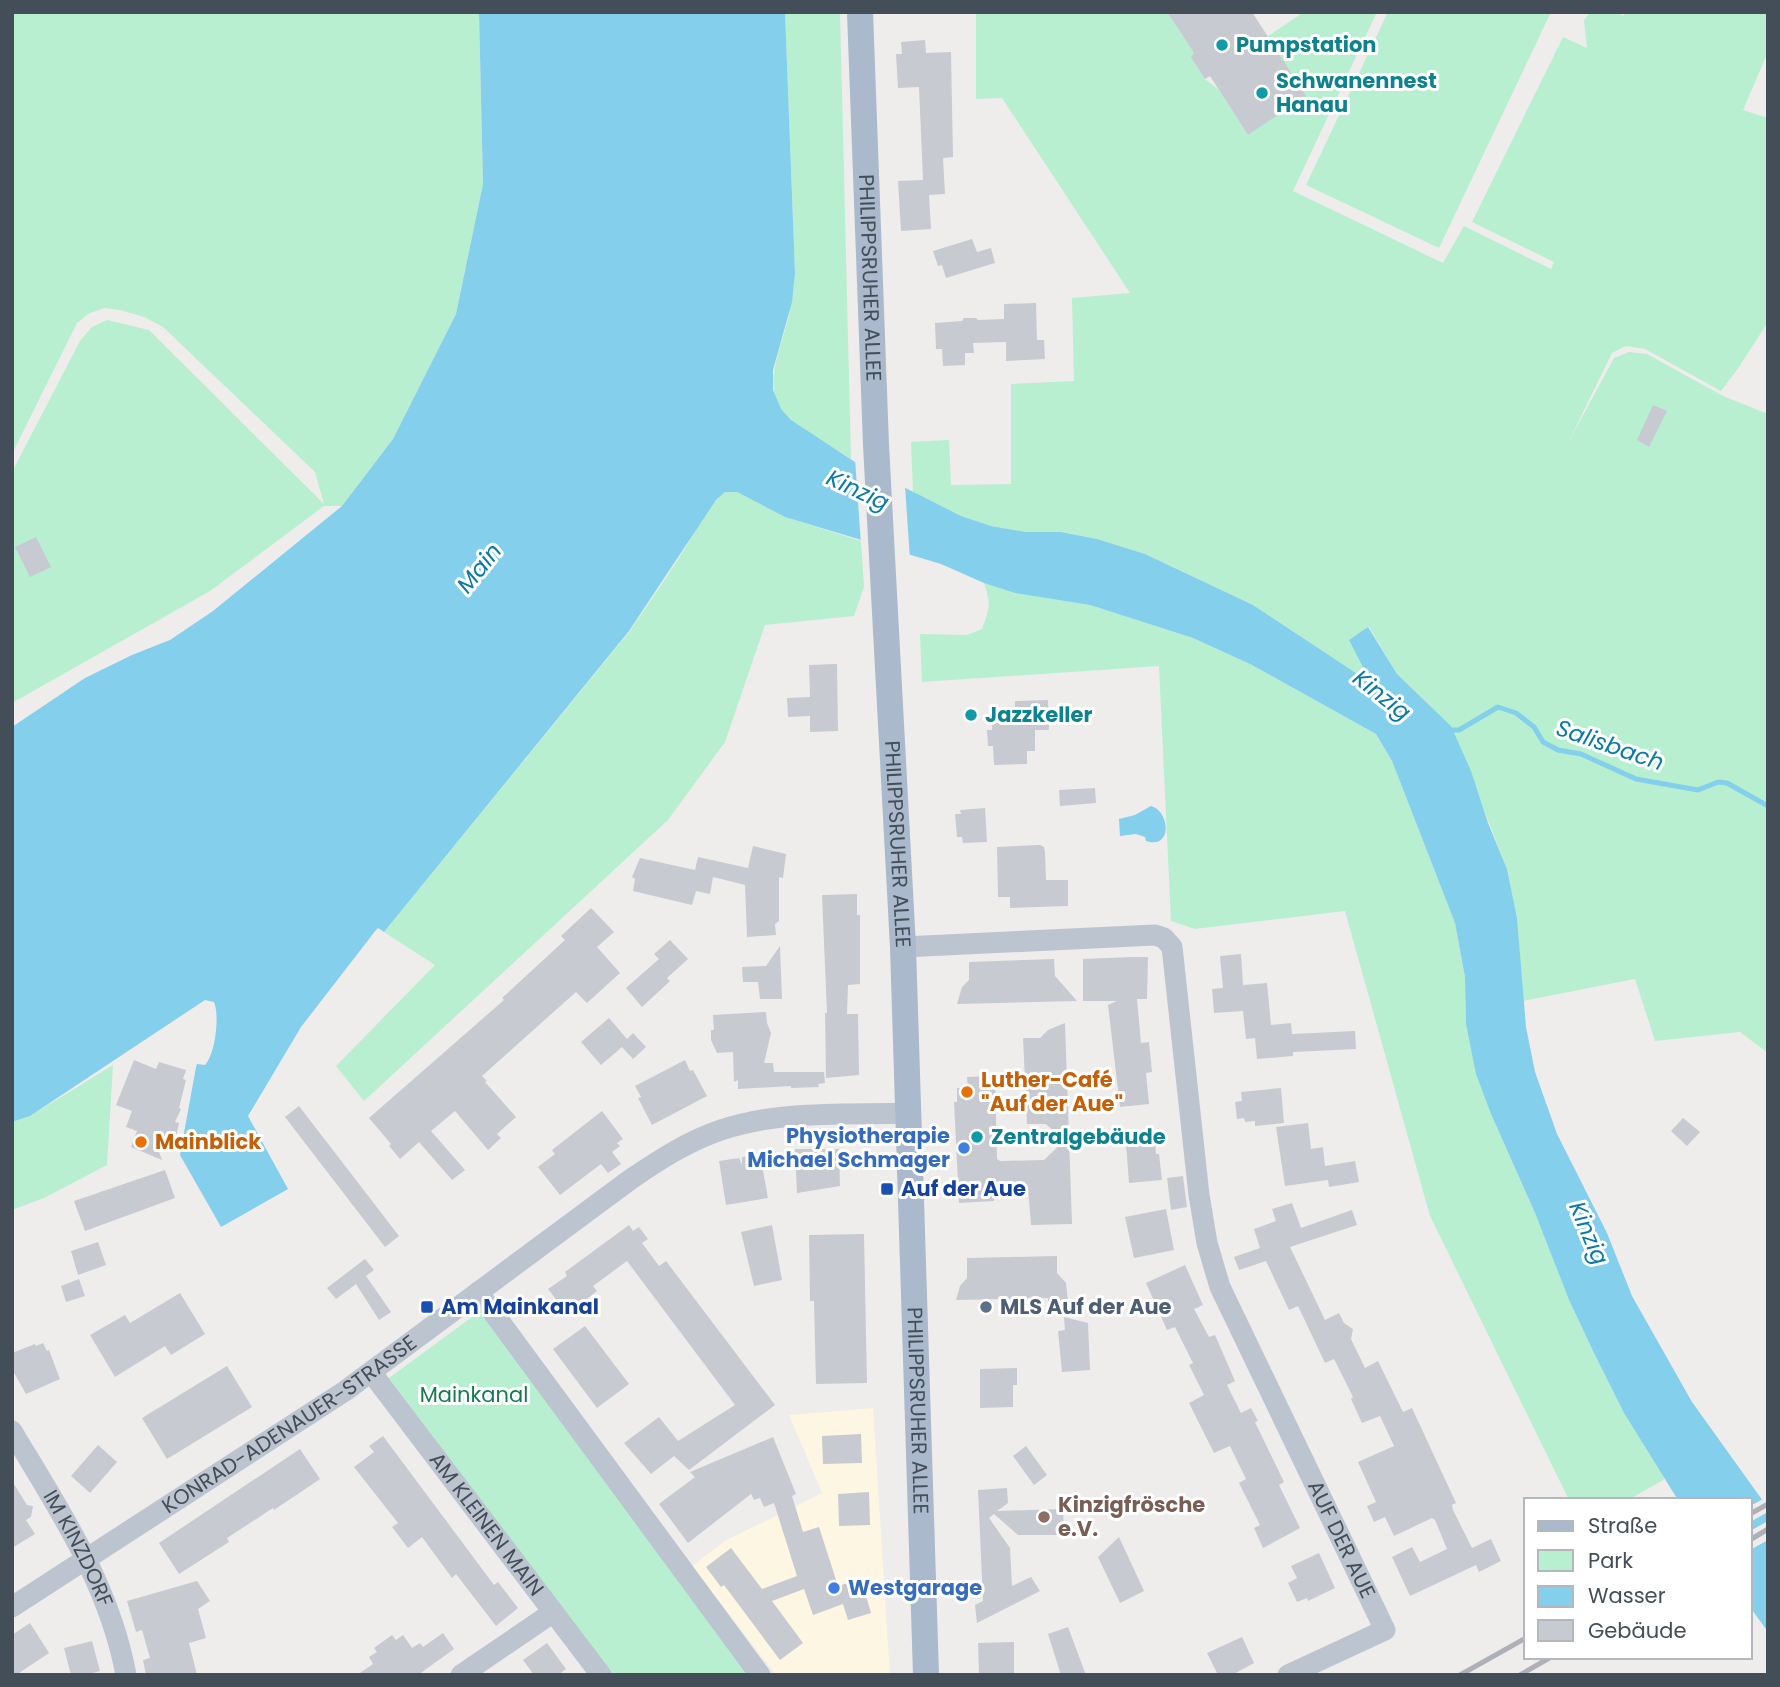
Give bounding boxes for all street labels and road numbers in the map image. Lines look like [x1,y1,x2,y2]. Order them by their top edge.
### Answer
street label: PHILIPPSRUHER ALLEE [852,174,889,382]
street label: PHILIPPSRUHER ALLEE [878,740,918,948]
street label: PHILIPPSRUHER ALLEE [900,1307,936,1515]
street label: KONRAD-ADENAUER-STRASSE [156,1328,422,1520]
street label: AM KLEINEN MAIN [423,1446,551,1602]
street label: AUF DER AUE [1301,1475,1383,1603]
street label: IM KINZDORF [37,1484,120,1611]

